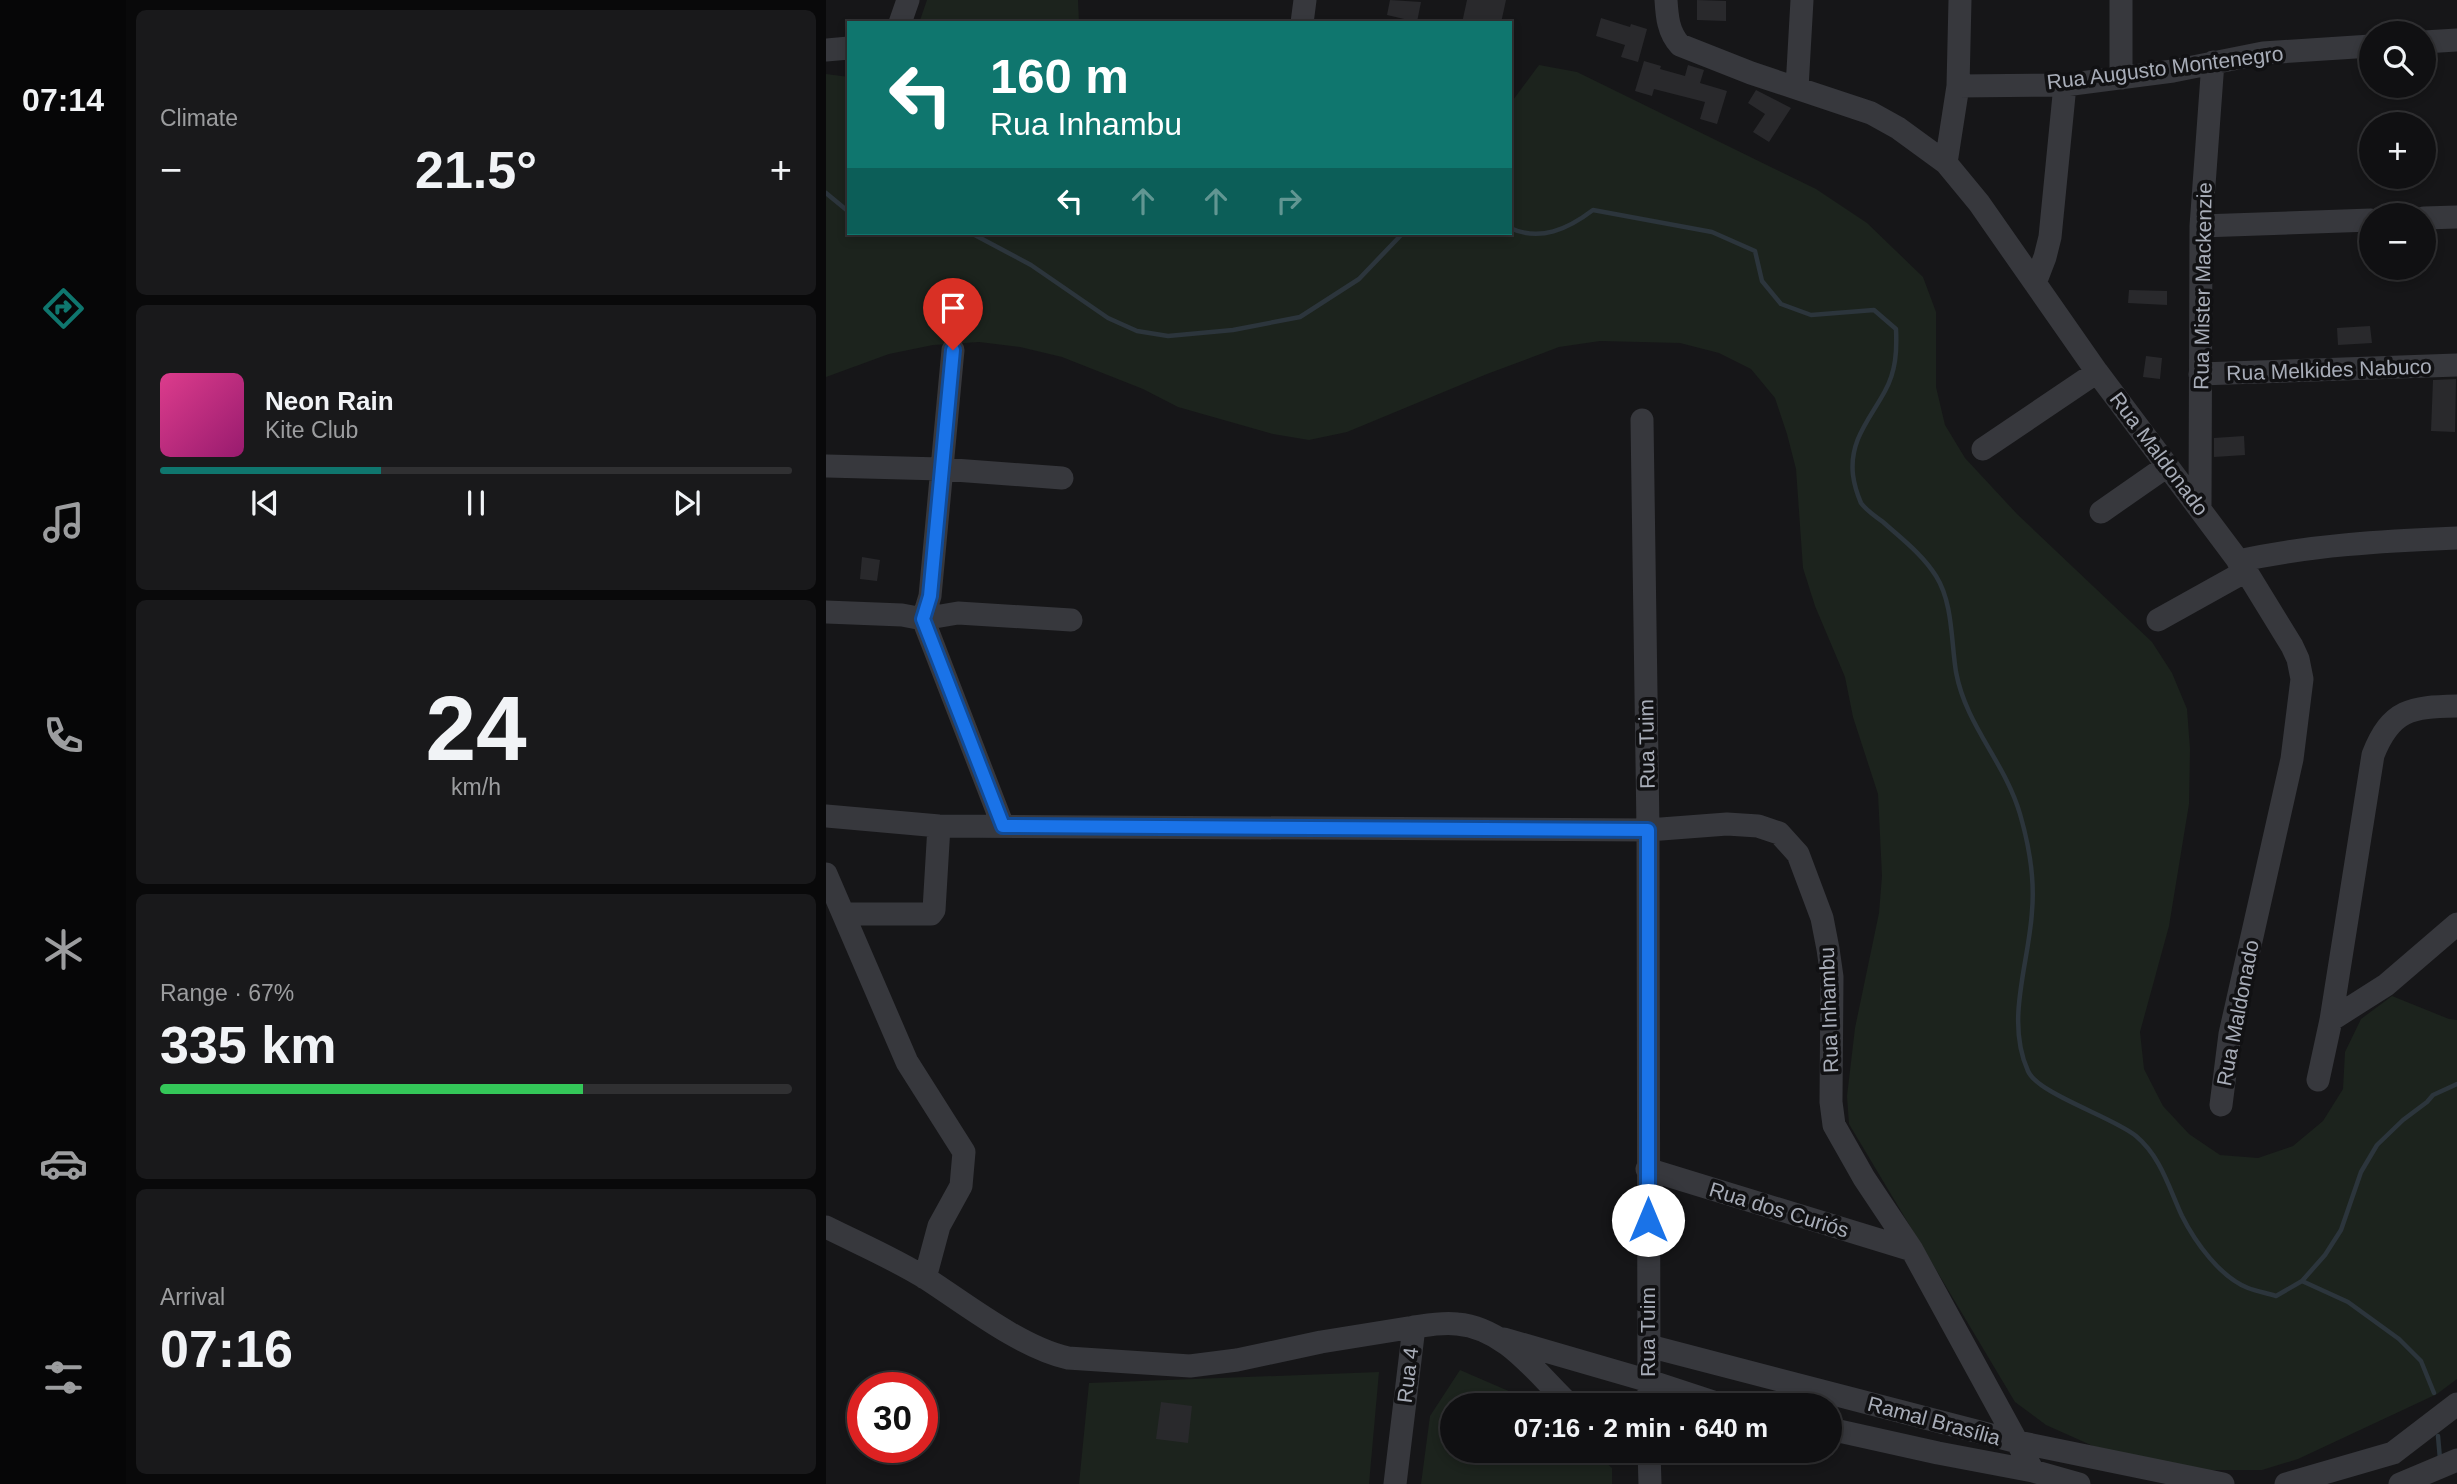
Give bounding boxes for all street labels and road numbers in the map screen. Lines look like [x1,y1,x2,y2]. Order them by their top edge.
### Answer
street label: Rua Augusto Montenegro [2045,42,2285,93]
street label: Rua Mister Mackenzie [2189,182,2216,390]
street label: Rua Melkides Nabuco [2226,354,2432,385]
street label: Rua Maldonado [2106,388,2213,520]
street label: Rua Tuim [1634,699,1659,789]
street label: Rua Maldonado [2212,938,2263,1088]
street label: Rua Inhambu [1815,947,1842,1073]
street label: Rua dos Curiós [1707,1177,1852,1242]
street label: Rua Tuim [1636,1287,1659,1377]
street label: Rua 4 [1393,1345,1422,1404]
street label: Ramal Brasília [1865,1392,2003,1449]

